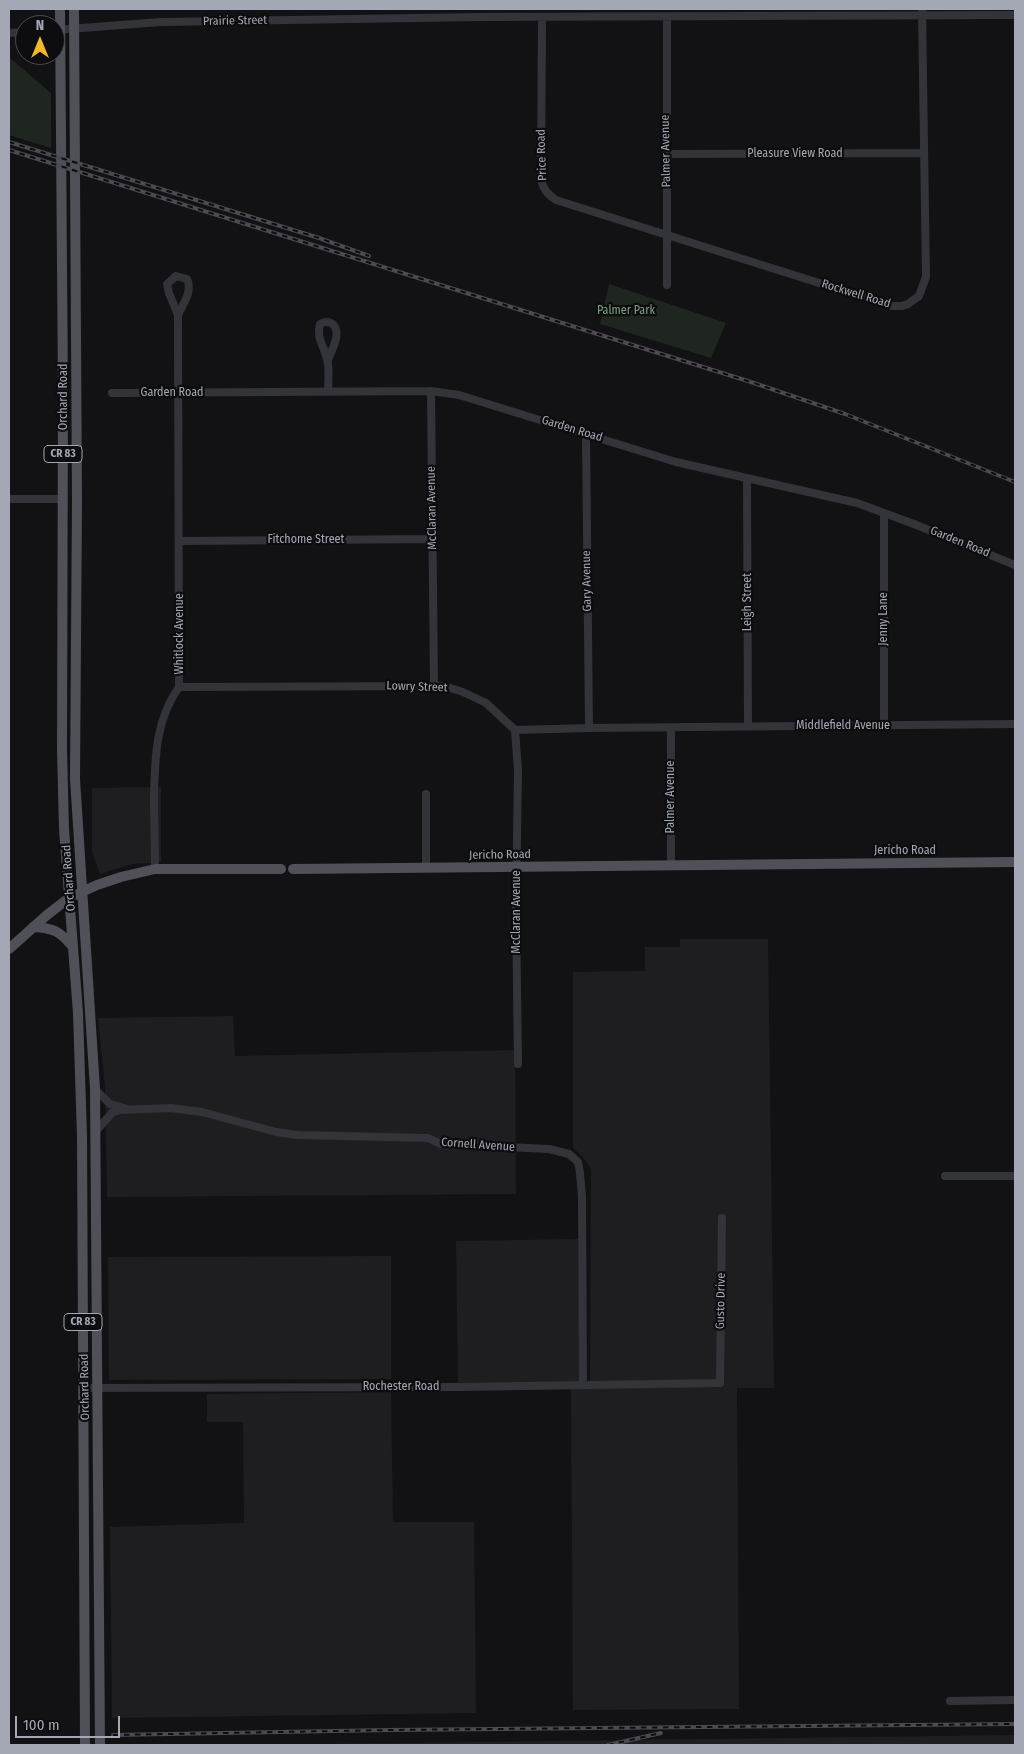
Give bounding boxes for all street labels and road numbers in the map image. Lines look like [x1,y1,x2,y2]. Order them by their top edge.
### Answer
street label: Prairie Street [203,13,267,29]
street label: Palmer Avenue [658,114,674,188]
street label: Price Road [534,129,550,181]
street label: Pleasure View Road [747,147,843,161]
street label: Rockwell Road [820,277,892,311]
street label: Orchard Road [57,364,71,430]
street label: Garden Road [141,386,203,400]
street label: Garden Road [540,413,604,445]
road number: CR 83 [44,446,82,462]
street label: McClaran Avenue [424,466,440,550]
street label: Garden Road [928,524,992,560]
street label: Fitchome Street [268,533,344,547]
street label: Gary Avenue [579,550,595,612]
street label: Leigh Street [741,573,755,631]
street label: Jenny Lane [877,592,891,646]
street label: Whitlock Avenue [173,593,187,675]
street label: Lowry Street [386,679,448,695]
street label: Middlefield Avenue [796,719,890,733]
street label: Palmer Avenue [664,761,678,833]
street label: Orchard Road [59,844,79,912]
street label: Jericho Road [874,844,936,858]
street label: Jericho Road [469,847,531,863]
street label: McClaran Avenue [510,870,524,954]
street label: Cornell Avenue [441,1135,515,1155]
street label: Gusto Drive [713,1273,729,1329]
road number: CR 83 [64,1314,102,1330]
street label: Orchard Road [77,1354,93,1420]
street label: Rochester Road [363,1380,439,1394]

